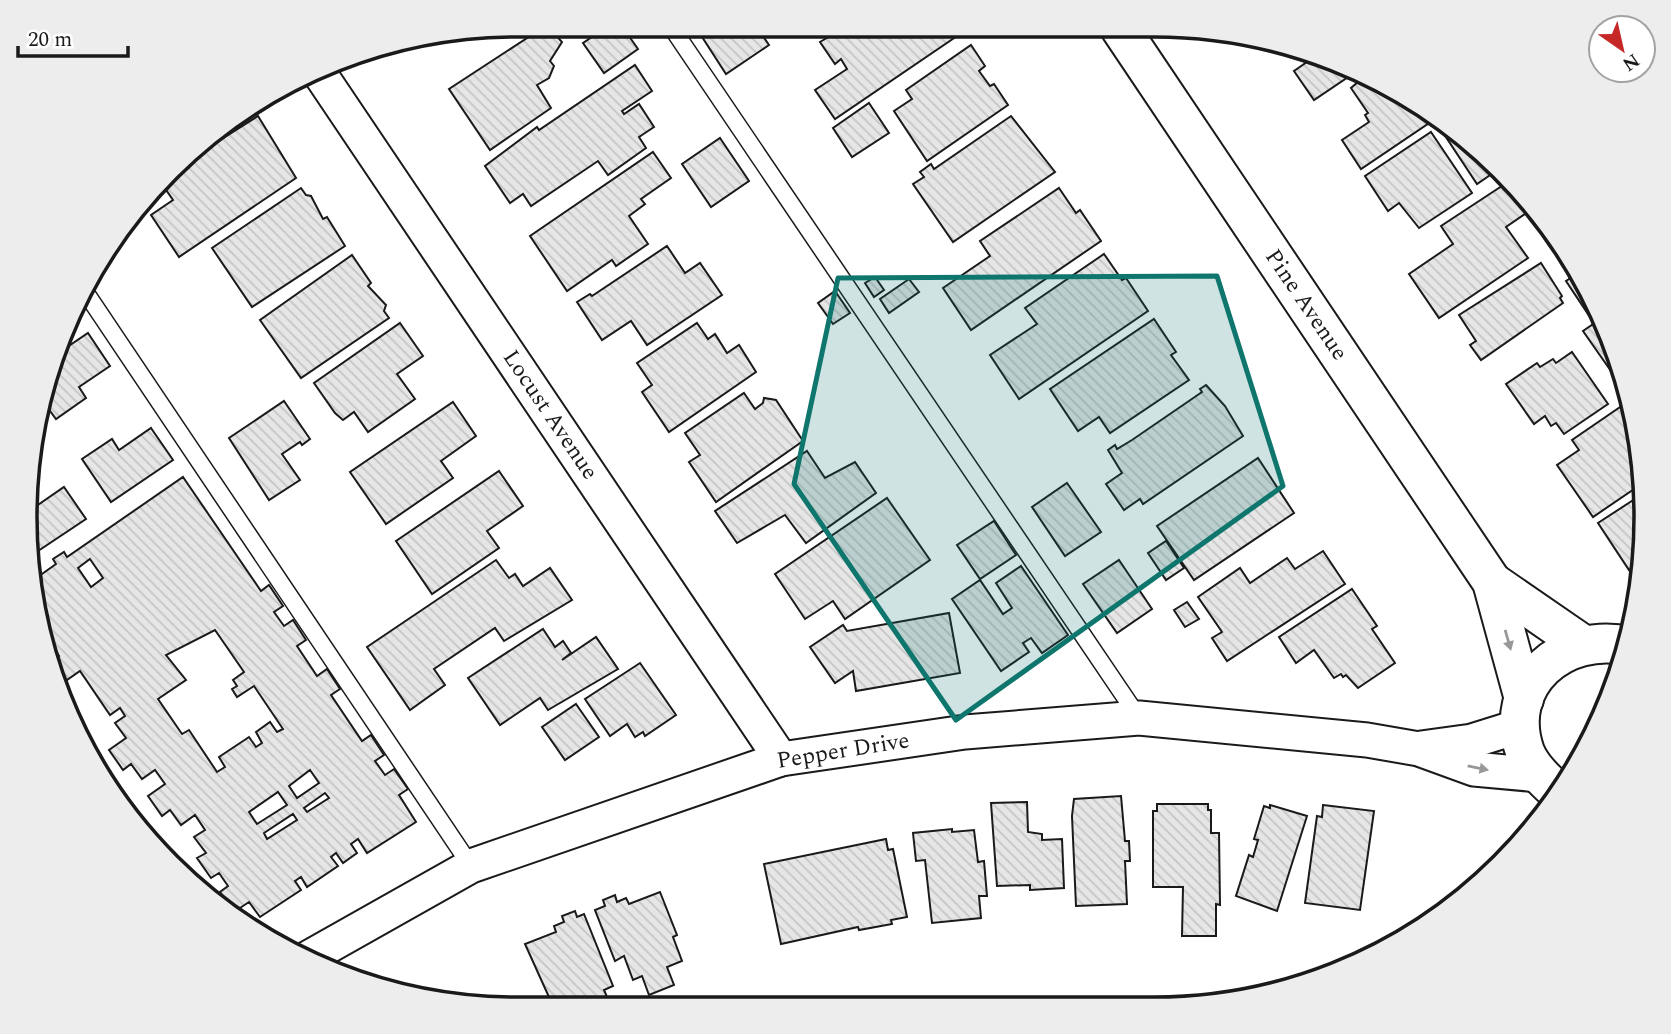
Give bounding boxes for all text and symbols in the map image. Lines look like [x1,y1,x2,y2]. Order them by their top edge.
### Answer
scale bar [18,14,128,58]
north arrow [1587,14,1657,84]
text: 20 m [28,24,72,56]
text: N [1616,45,1645,78]
street label: Pine Avenue [1256,242,1356,368]
street label: Locust Avenue [493,343,607,487]
one-way arrow [1503,630,1514,652]
street label: Pepper Drive [774,723,912,779]
one-way arrow [1467,763,1489,774]

